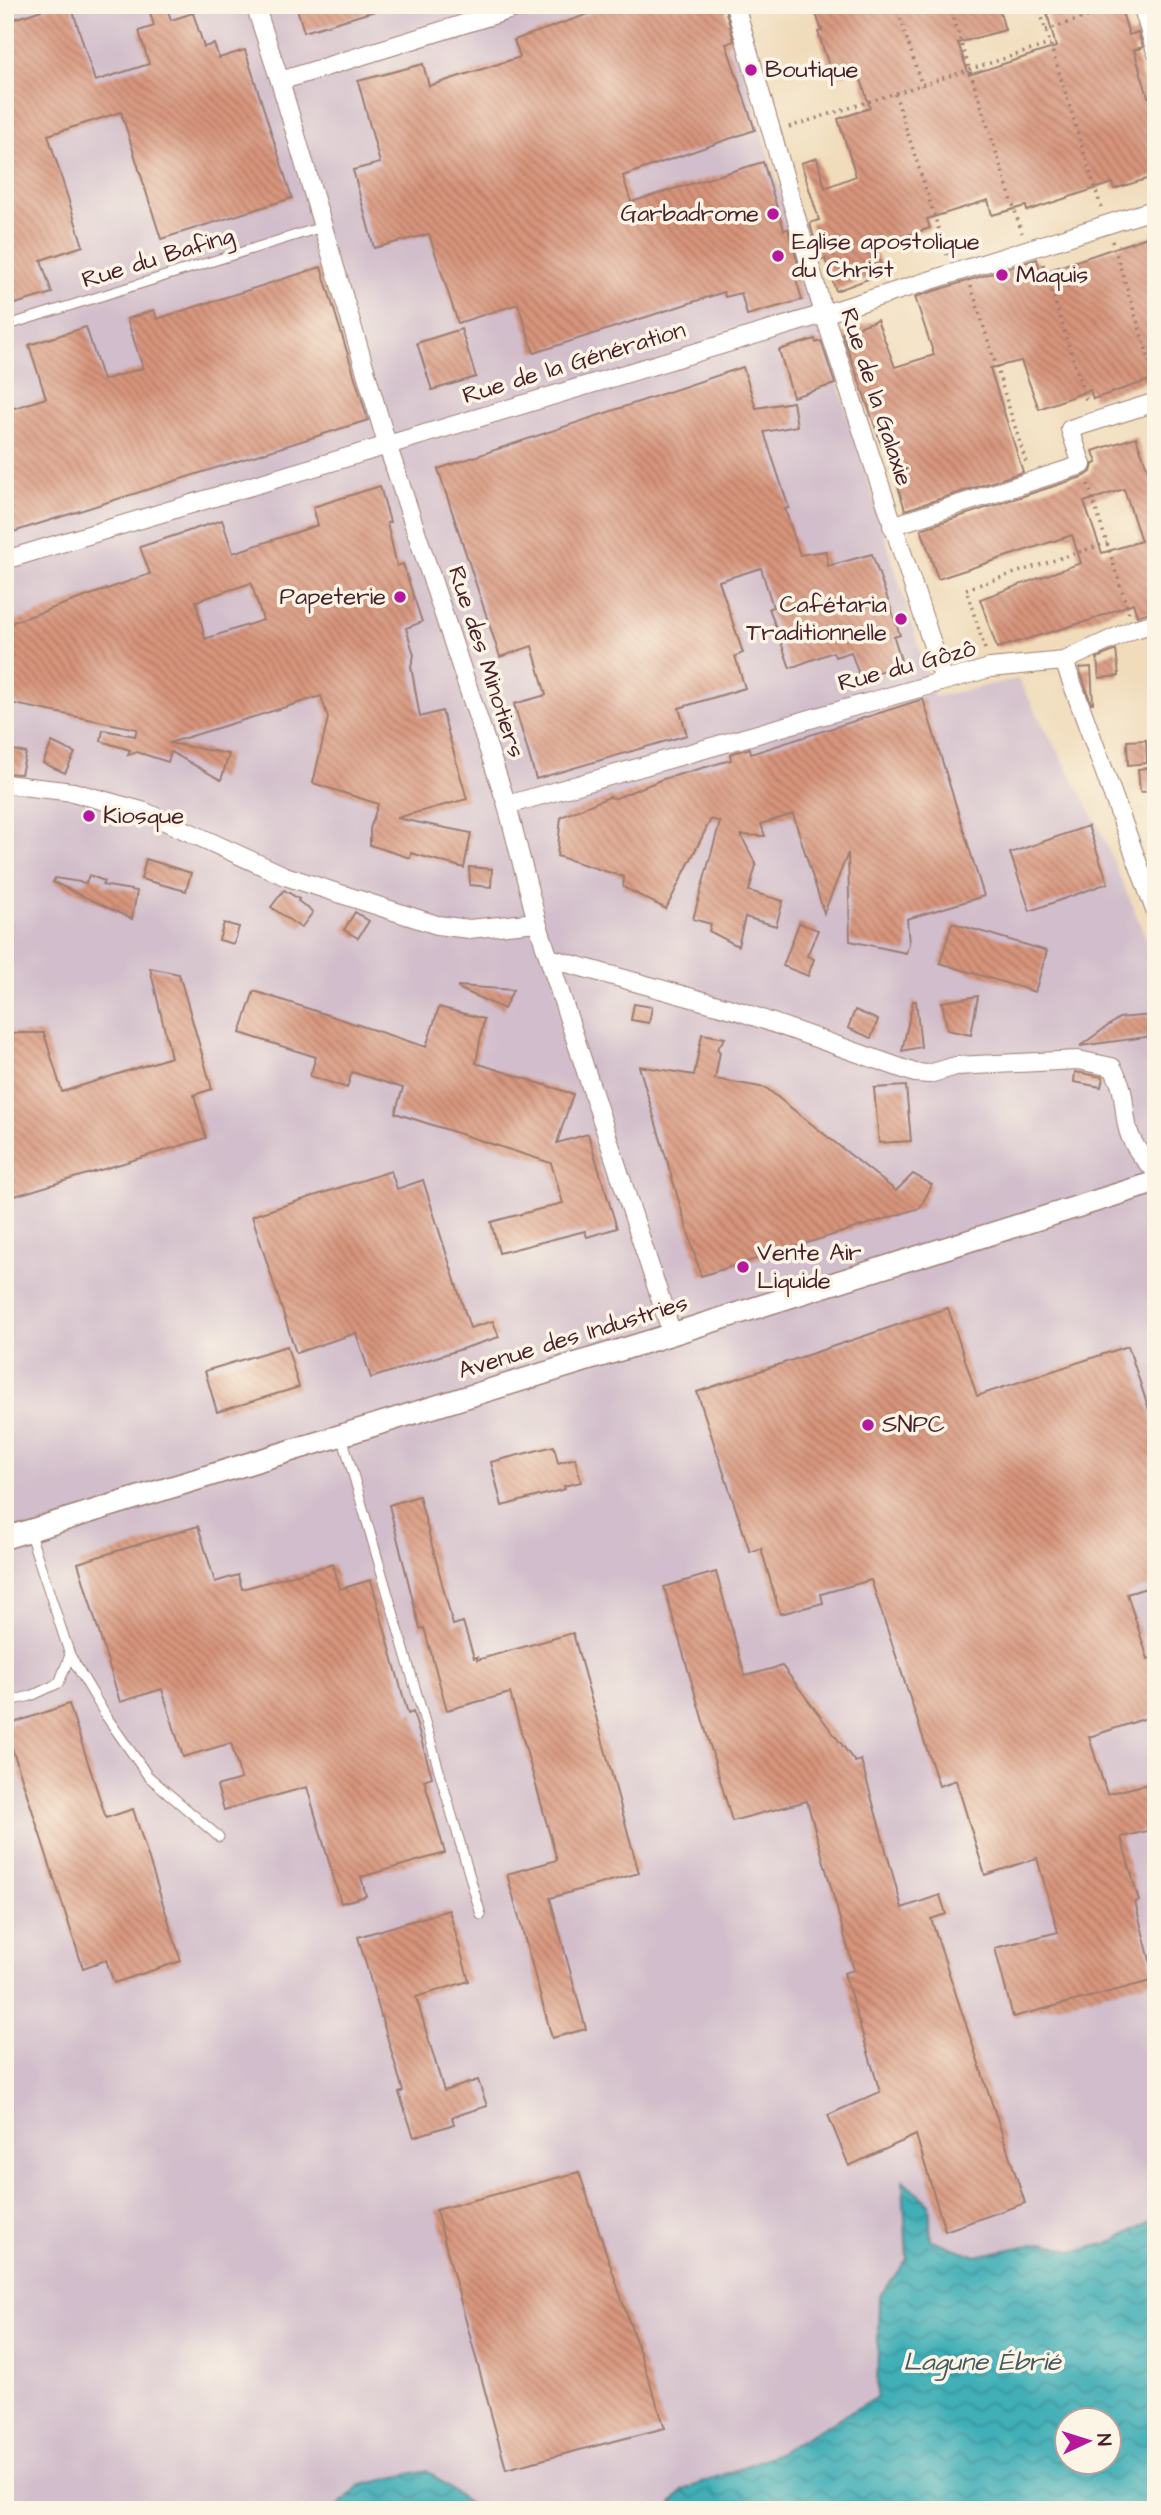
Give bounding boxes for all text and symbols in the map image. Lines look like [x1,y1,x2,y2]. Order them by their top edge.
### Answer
place label: Boutique [765,53,859,87]
marker: Boutique [743,62,759,78]
place label: Garbadrome [621,197,759,231]
marker: Garbadrome [765,206,781,222]
street label: Rue du Bafing [78,219,239,298]
place label: Eglise apostolique du Christ [792,225,980,287]
marker: Eglise apostolique du Christ [770,248,786,264]
place label: Maquis [1016,258,1088,292]
marker: Maquis [994,267,1010,283]
street label: Rue de la Galaxie [831,304,921,490]
street label: Rue de la Génération [458,313,690,413]
street label: Rue des Minotiers [439,562,533,762]
place label: Papeterie [280,580,386,614]
place label: Cafétaria Traditionnelle [746,588,887,650]
marker: Papeterie [392,589,408,605]
marker: Cafétaria Traditionnelle [893,611,909,627]
street label: Rue du Gôzô [834,631,980,701]
place label: Kiosque [103,799,184,833]
marker: Kiosque [81,808,97,824]
place label: Vente Air Liquide [757,1236,862,1298]
marker: Vente Air Liquide [735,1259,751,1275]
street label: Avenue des Industries [454,1286,692,1388]
place label: SNPC [882,1408,945,1442]
marker: SNPC [860,1417,876,1433]
water label: Lagune Ébrié [903,2344,1063,2381]
north arrow [1052,2406,1122,2476]
text: N [1090,2433,1117,2447]

